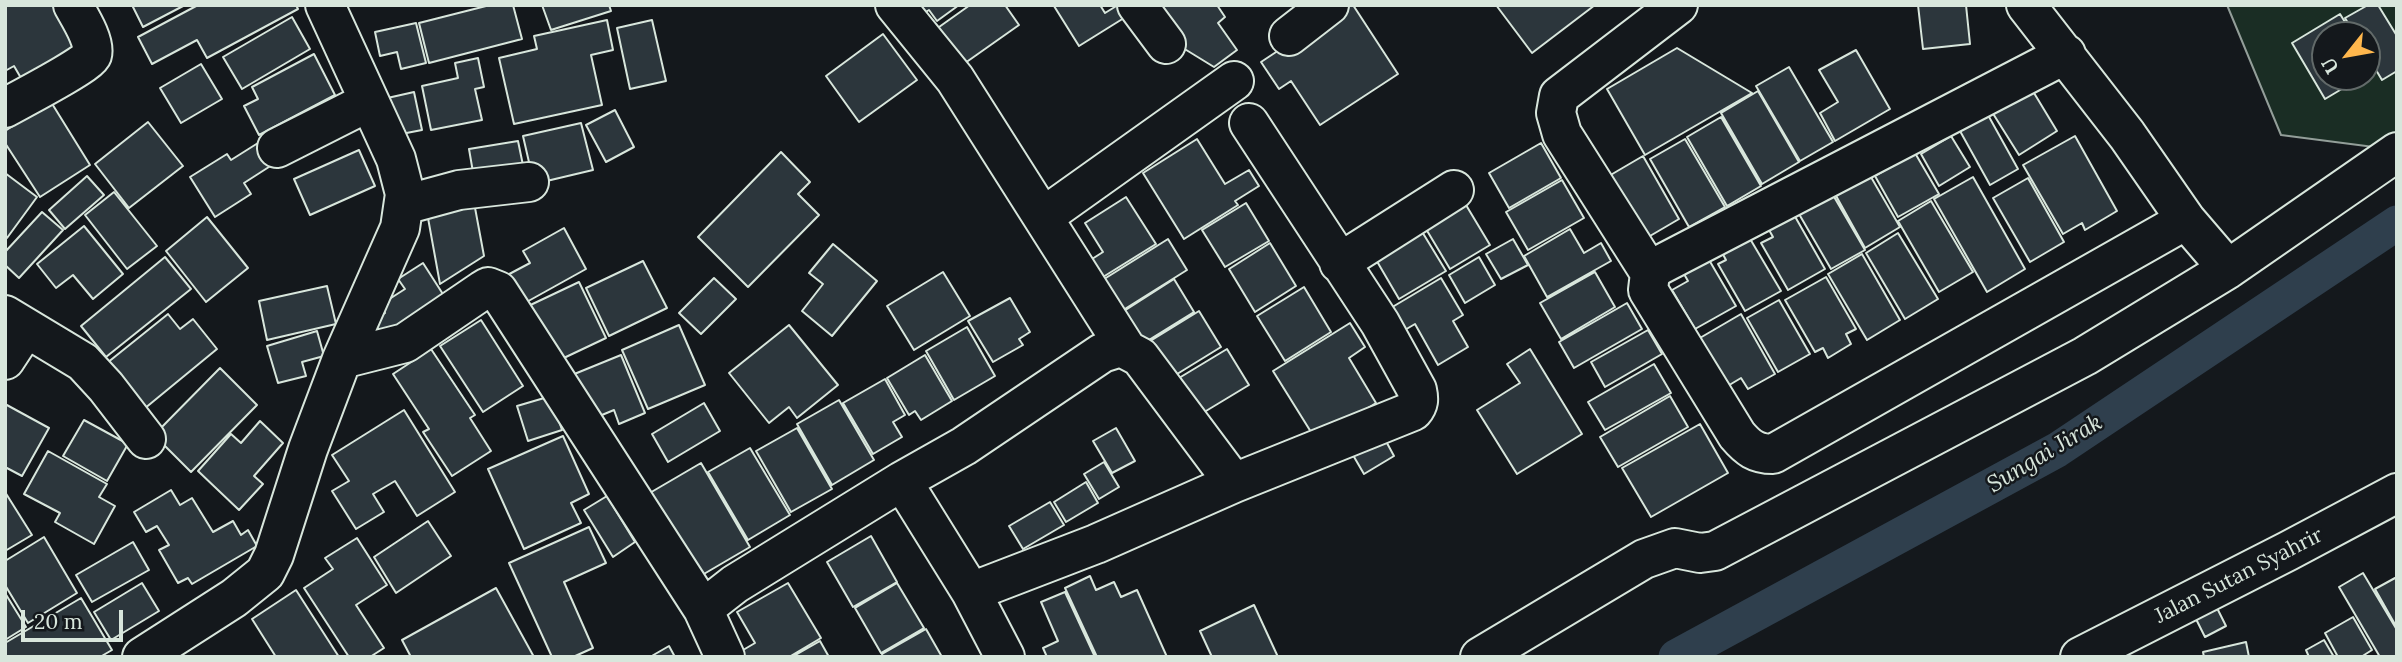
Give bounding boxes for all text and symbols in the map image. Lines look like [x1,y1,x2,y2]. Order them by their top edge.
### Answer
north arrow [2311,21,2381,91]
text: U [2316,53,2344,78]
water label: Sungai Jirak [1982,409,2108,499]
street label: Jalan Sutan Syahrir [2151,523,2327,629]
scale bar [24,596,126,640]
text: 20 m [34,608,83,635]

